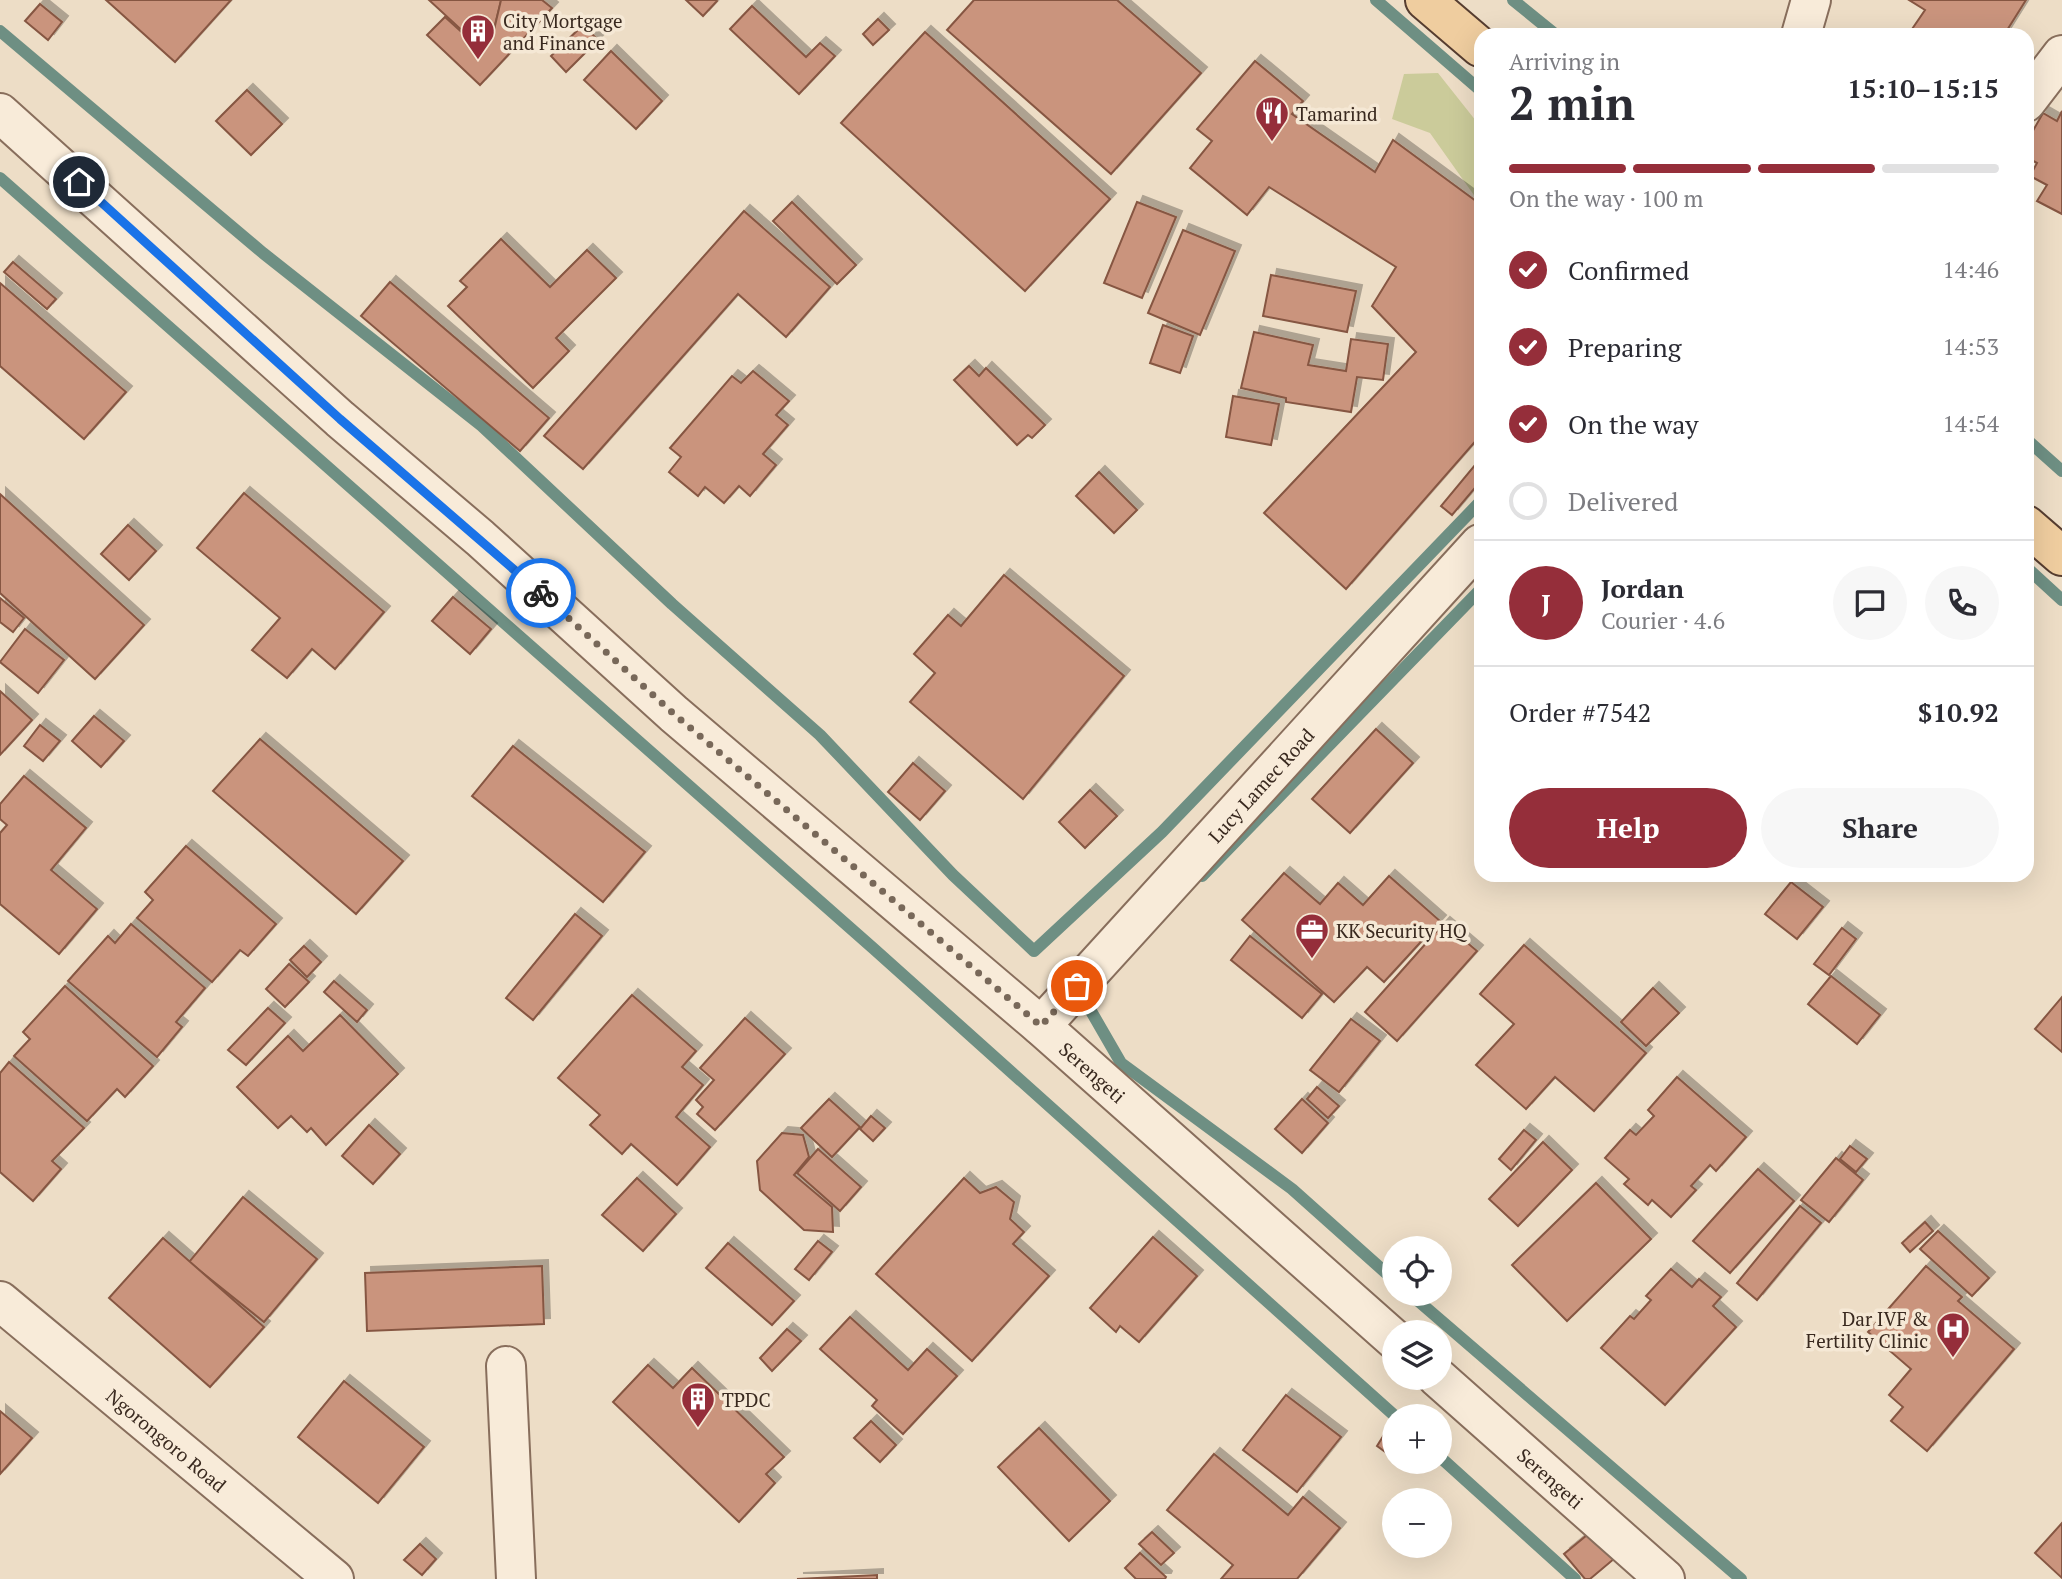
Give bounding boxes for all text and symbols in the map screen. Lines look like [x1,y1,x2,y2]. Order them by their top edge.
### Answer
place label: City Mortgage and Finance [503,8,623,55]
building icon: City Mortgage and Finance [459,12,497,61]
text: Arriving in [1509,46,1620,77]
text: 15:10–15:15 [1847,71,1999,105]
text: 2 min [1509,72,1635,133]
restaurant icon: Tamarind [1253,94,1291,143]
place label: Tamarind [1296,101,1378,126]
pin [49,152,109,212]
icon: home [60,163,98,201]
text: On the way · 100 m [1509,183,1703,214]
icon: check [1509,251,1547,289]
text: Confirmed [1568,253,1689,287]
text: 14:46 [1942,254,1999,285]
icon: check [1509,328,1547,366]
text: Preparing [1568,330,1681,364]
text: 14:53 [1942,331,1999,362]
icon: check [1509,405,1547,443]
text: On the way [1568,407,1699,441]
text: 14:54 [1942,408,1999,439]
text: Delivered [1568,484,1678,518]
courier [506,558,576,628]
button: chat [1833,566,1907,640]
button: phone [1925,566,1999,640]
text: Jordan [1601,571,1684,605]
icon: bike [522,574,560,612]
text: J [1541,586,1551,620]
text: Courier · 4.6 [1601,605,1725,636]
text: Order #7542 [1509,695,1651,729]
text: $10.92 [1918,695,1999,729]
street label: Lucy Lamec Road [1202,722,1319,848]
button: Help [1509,788,1747,868]
button: Share [1761,788,1999,868]
office icon: KK Security HQ [1293,911,1331,960]
place label: KK Security HQ [1336,918,1468,943]
pin [1047,956,1107,1016]
icon: bag [1058,967,1096,1005]
street label: Serengeti [1054,1036,1131,1108]
map controls [1382,1236,1452,1558]
button: locate [1382,1236,1452,1306]
place label: Dar IVF & Fertility Clinic [1806,1306,1928,1353]
hospital icon: Dar IVF & Fertility Clinic [1934,1310,1972,1359]
button: layers [1382,1320,1452,1390]
building icon: TPDC [679,1380,717,1429]
street label: Ngorongoro Road [102,1383,232,1497]
place label: TPDC [722,1387,771,1412]
button: + [1382,1404,1452,1474]
street label: Serengeti [1512,1442,1589,1514]
button: − [1382,1488,1452,1558]

